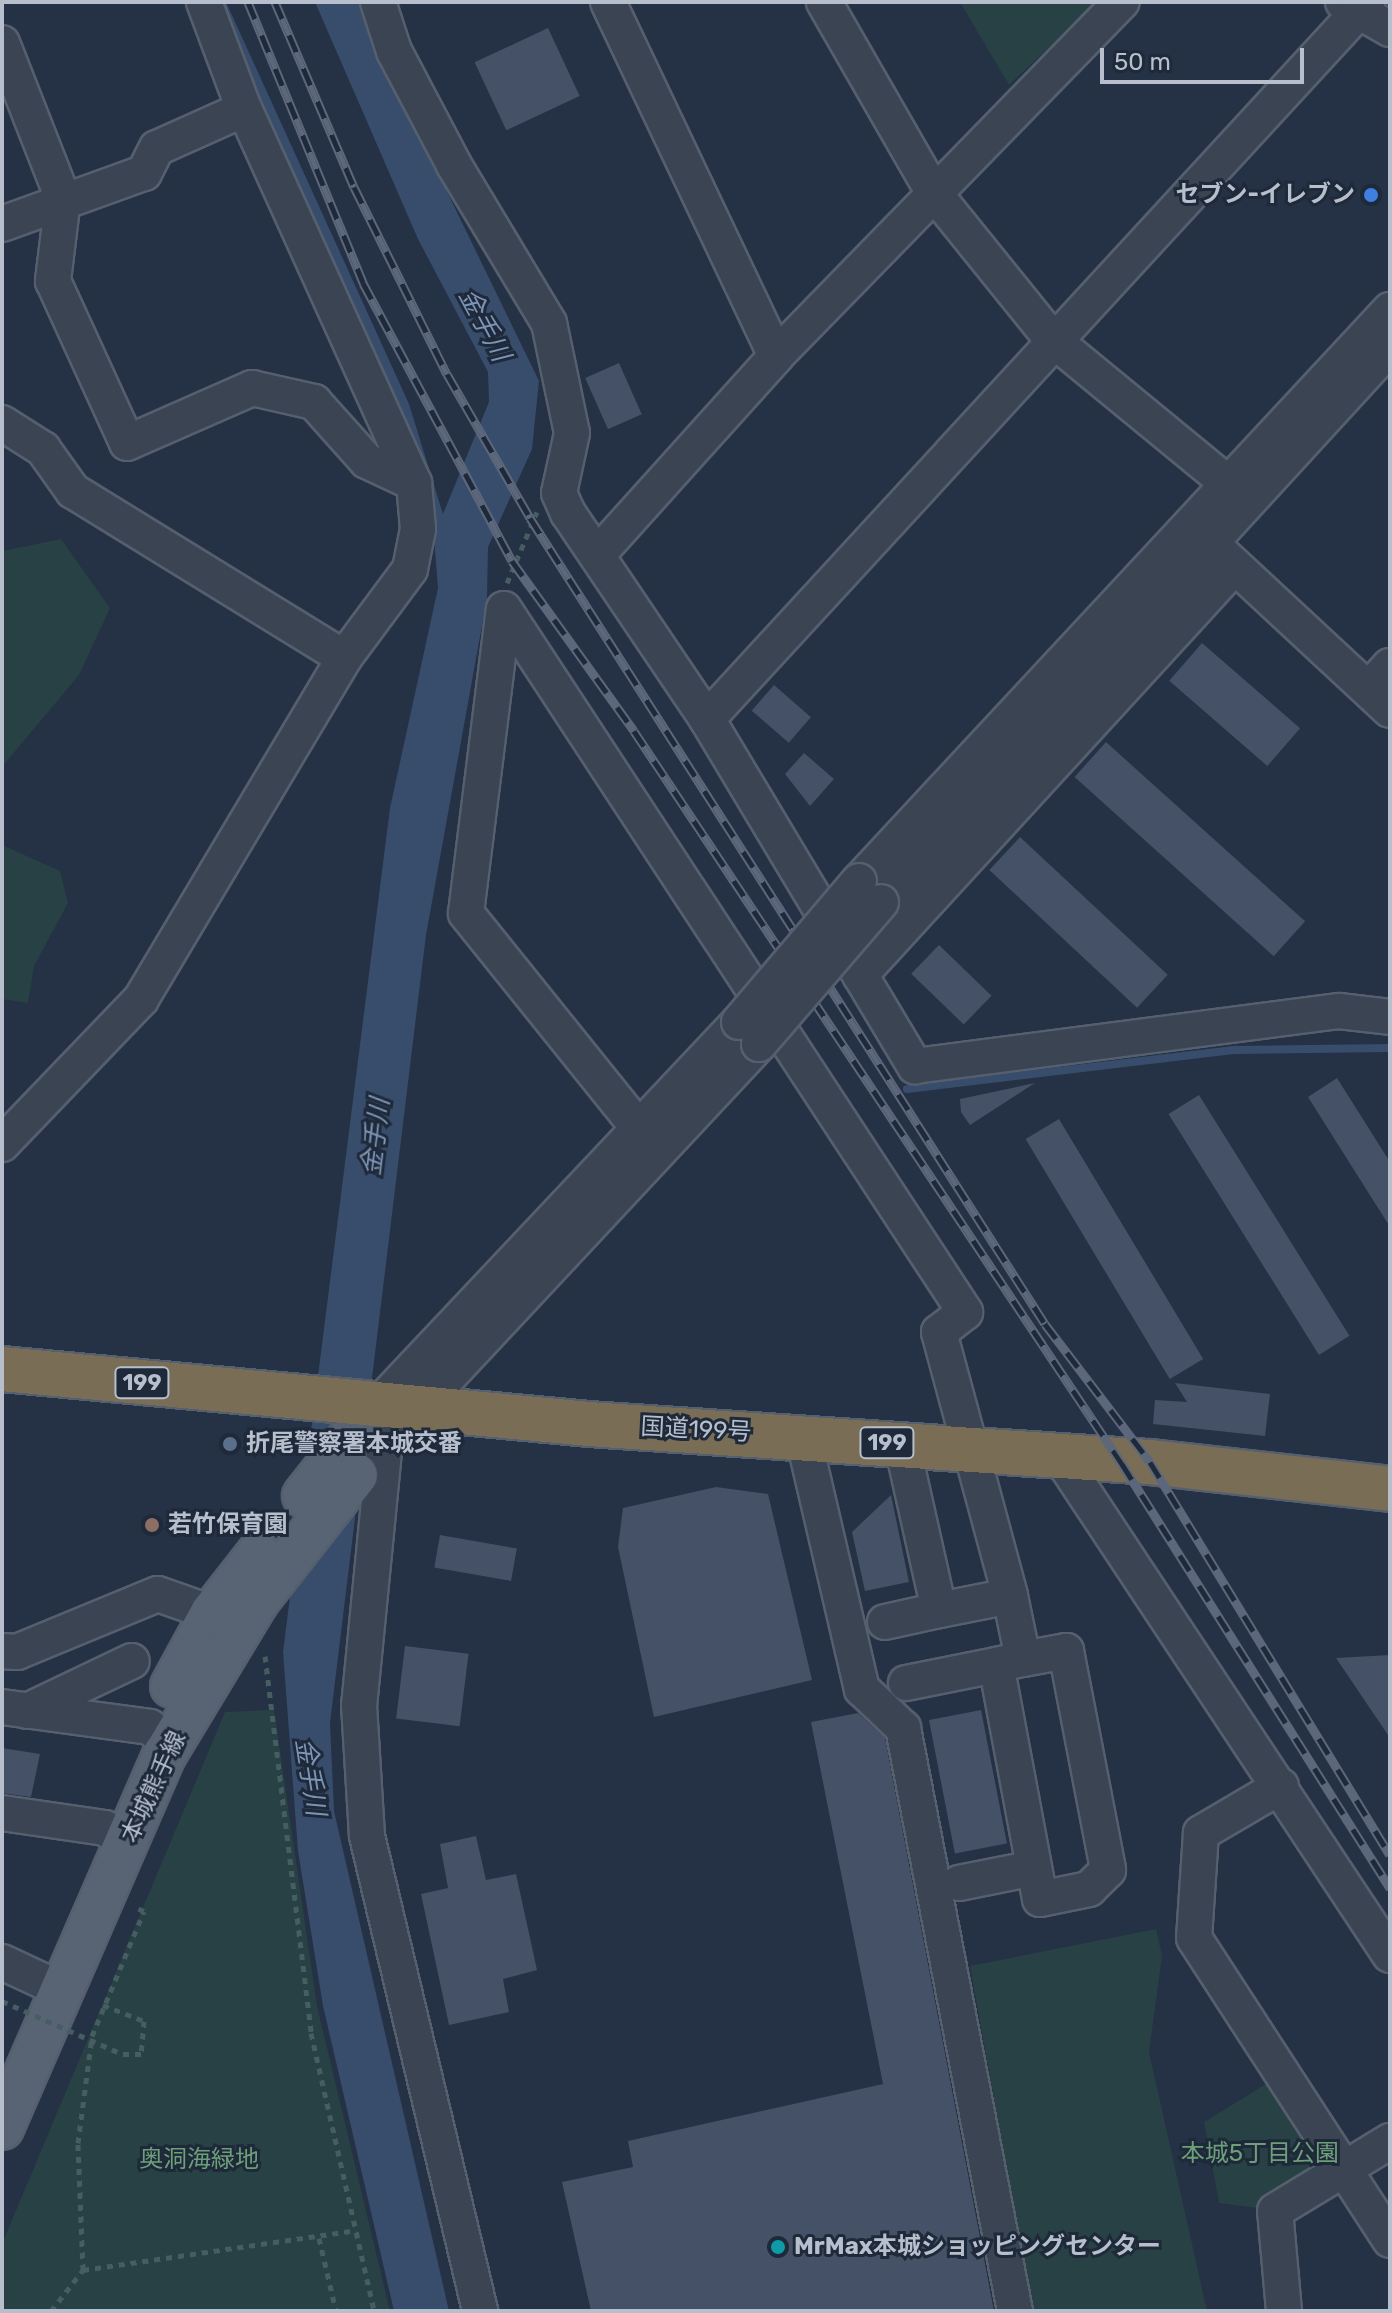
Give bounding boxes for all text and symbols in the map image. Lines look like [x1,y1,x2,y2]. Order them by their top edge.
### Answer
scale bar [1104,32,1308,82]
text: 50 m [1114,48,1171,76]
place label: セブン-イレブン [1176,181,1355,209]
marker: セブン-イレブン [1362,186,1380,204]
water label: 金手川 [452,283,516,367]
water label: 金手川 [356,1096,396,1178]
road number: 199 [114,1365,170,1401]
street label: 国道199号 [640,1413,752,1447]
road number: 199 [859,1425,915,1461]
place label: 折尾警察署本城交番 [246,1430,462,1458]
marker: 折尾警察署本城交番 [221,1435,239,1453]
place label: 若竹保育園 [168,1511,288,1539]
marker: 若竹保育園 [143,1516,161,1534]
street label: 本城熊手線 [116,1727,192,1847]
water label: 金手川 [288,1736,332,1818]
park label: 本城5丁目公園 [1181,2140,1339,2168]
park label: 奥洞海緑地 [139,2146,259,2174]
place label: MrMax本城ショッピングセンター [794,2233,1161,2261]
marker: MrMax本城ショッピングセンター [769,2238,787,2256]

